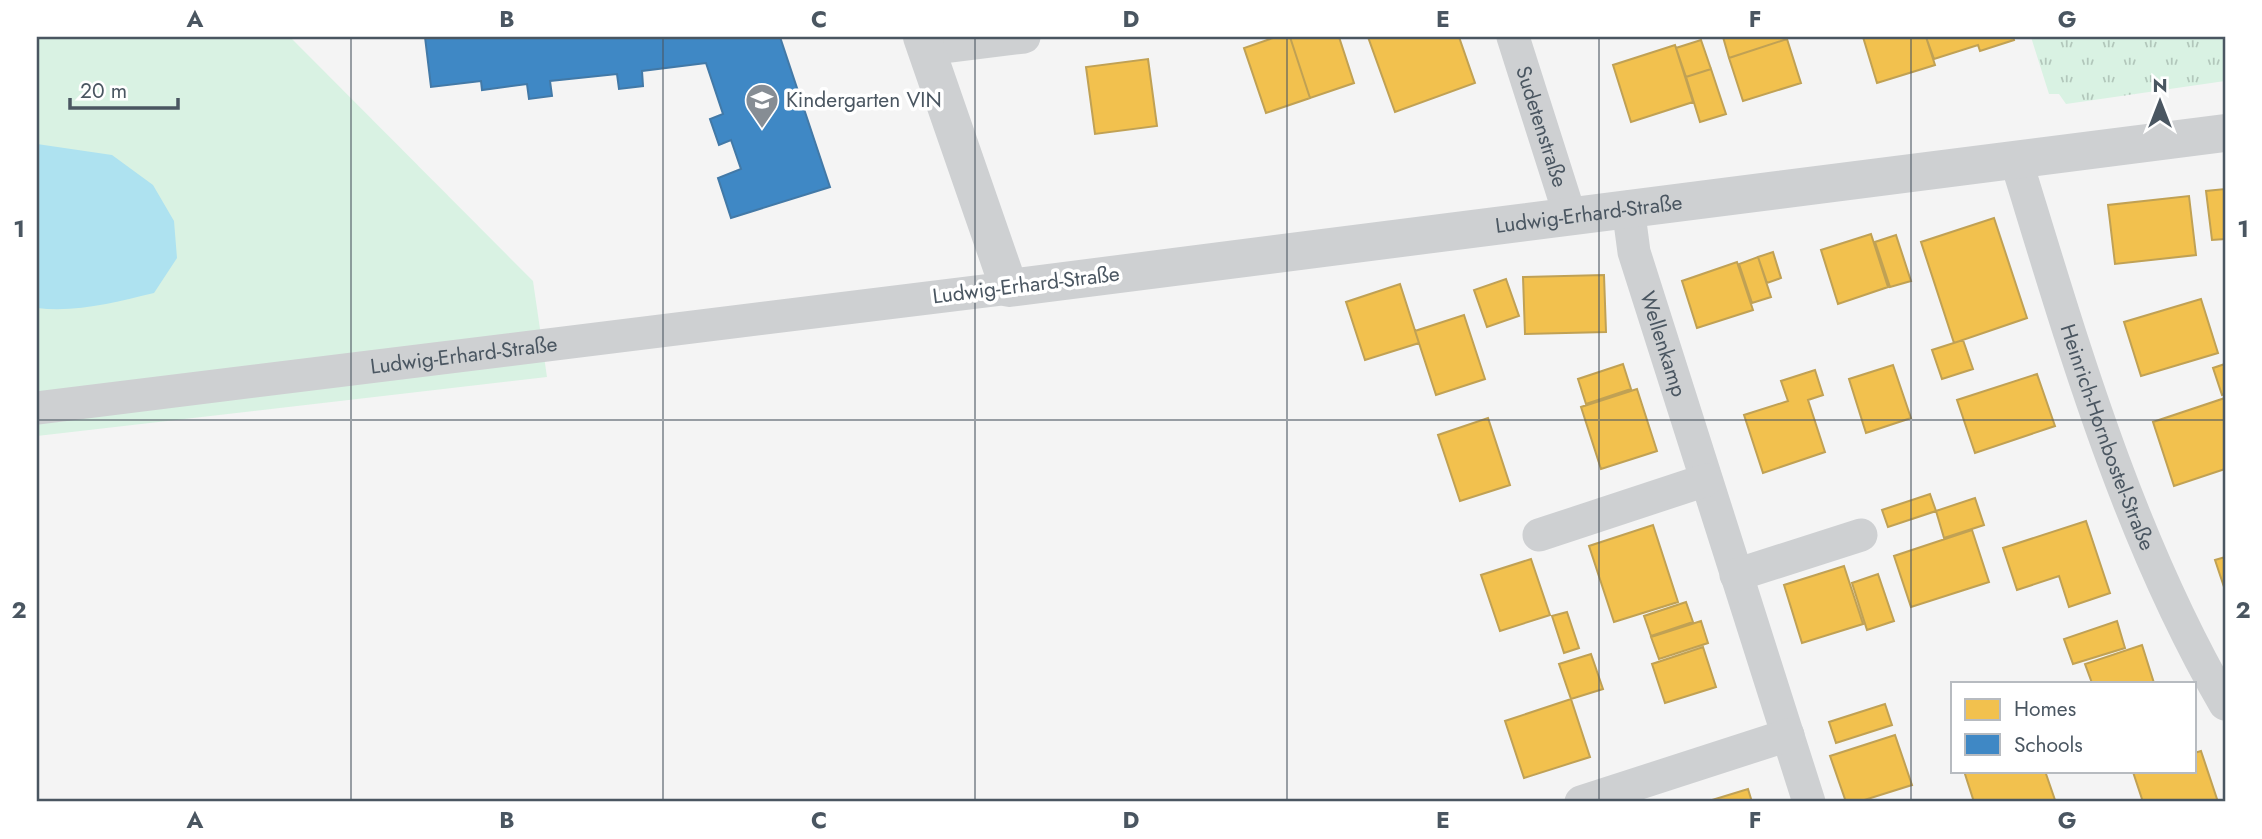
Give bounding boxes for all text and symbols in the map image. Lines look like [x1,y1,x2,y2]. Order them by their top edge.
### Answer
text: A [186,2,204,36]
text: B [499,2,515,36]
text: C [811,2,827,36]
text: D [1123,2,1140,36]
text: E [1436,2,1450,36]
text: F [1749,2,1761,36]
text: G [2058,2,2076,36]
street label: Sudetenstraße [1508,62,1575,191]
scale bar [70,66,178,110]
north arrow [2126,66,2196,136]
text: N [2152,72,2168,99]
text: 20 m [80,76,127,106]
school or university icon: Kindergarten VIN [743,81,781,130]
place label: Kindergarten VIN [786,85,942,115]
street label: Ludwig-Erhard-Straße [1493,187,1684,241]
text: 1 [13,212,25,246]
text: 1 [2237,212,2249,246]
street label: Ludwig-Erhard-Straße [931,259,1121,311]
street label: Wellenkamp [1632,287,1694,401]
street label: Heinrich-Hornbostel-Straße [2053,320,2162,555]
street label: Ludwig-Erhard-Straße [368,329,559,382]
text: 2 [11,593,27,627]
text: 2 [2235,593,2251,627]
legend [1951,682,2196,772]
text: Homes [2014,694,2076,724]
text: Schools [2014,730,2083,760]
text: A [186,803,204,837]
text: B [499,803,515,837]
text: C [811,803,827,837]
text: D [1123,803,1140,837]
text: E [1436,803,1450,837]
text: F [1749,803,1761,837]
text: G [2058,803,2076,837]

